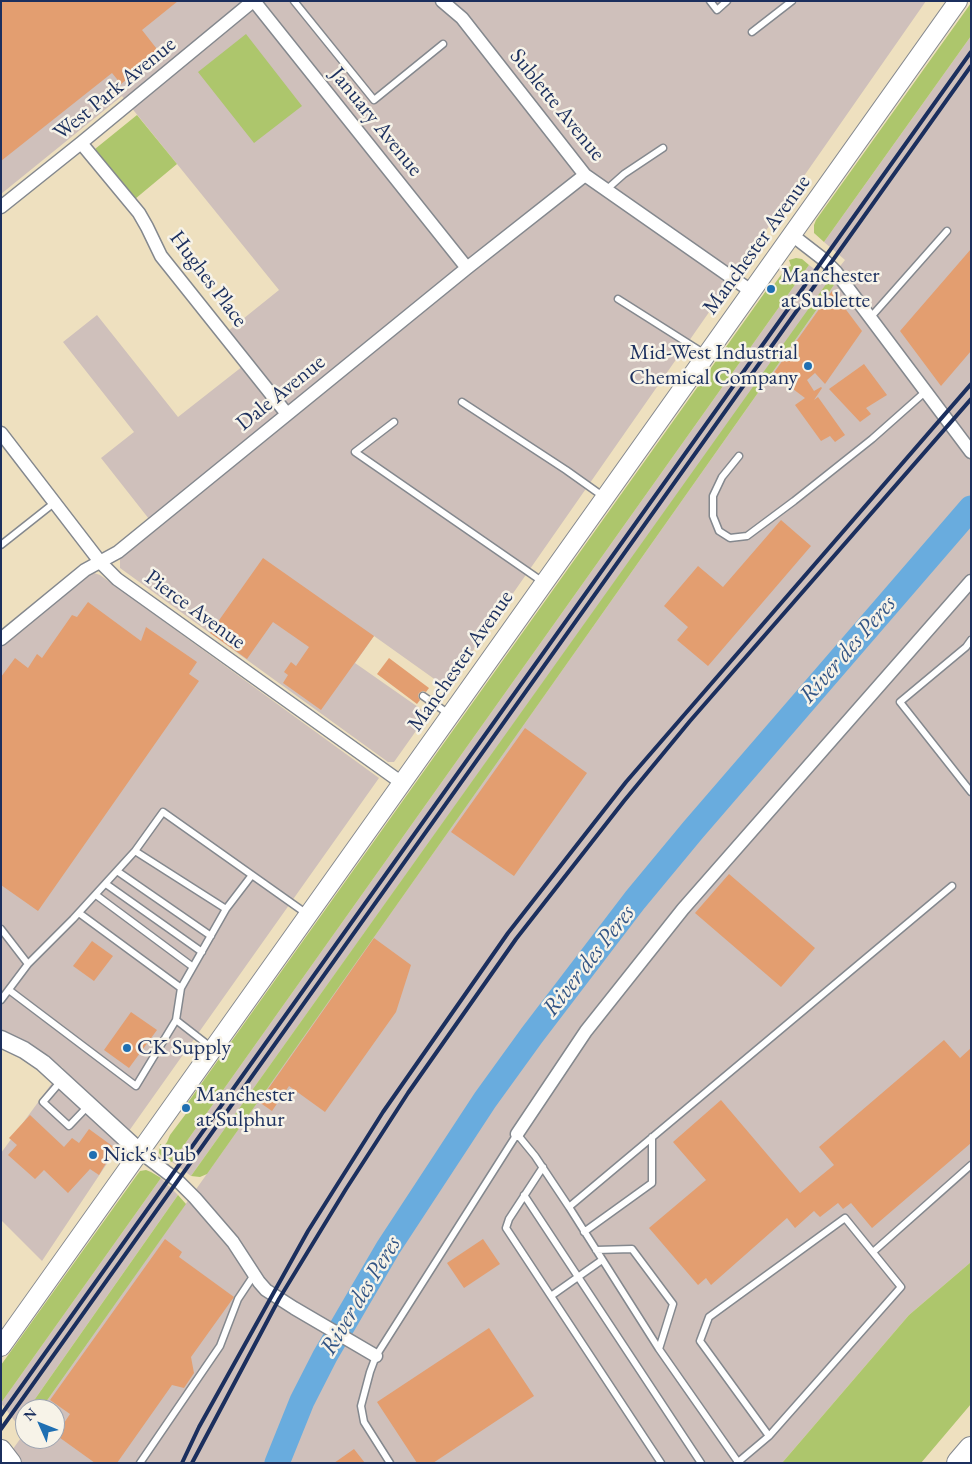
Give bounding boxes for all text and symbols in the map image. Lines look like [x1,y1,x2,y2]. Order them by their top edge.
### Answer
street label: West Park Avenue [48,32,182,146]
street label: Sublette Avenue [504,44,610,166]
street label: January Avenue [324,62,428,182]
street label: Manchester Avenue [697,170,817,320]
street label: Hughes Place [163,226,253,332]
place label: Manchester at Sublette [781,263,880,314]
marker: Manchester at Sublette [765,283,777,295]
place label: Mid-West Industrial Chemical Company [629,340,798,392]
street label: Dale Avenue [231,349,331,437]
marker: Mid-West Industrial Chemical Company [802,360,814,372]
street label: Pierce Avenue [139,565,251,655]
street label: Manchester Avenue [403,585,519,737]
water label: River des Peres [793,590,903,710]
water label: River des Peres [537,900,641,1022]
place label: CK Supply [137,1035,231,1061]
marker: CK Supply [121,1042,133,1054]
place label: Manchester at Sulphur [196,1082,295,1134]
marker: Manchester at Sulphur [180,1102,192,1114]
place label: Nick's Pub [103,1142,196,1168]
marker: Nick's Pub [87,1149,99,1161]
water label: River des Peres [314,1232,408,1360]
north arrow [15,1399,65,1449]
text: N [20,1404,40,1425]

